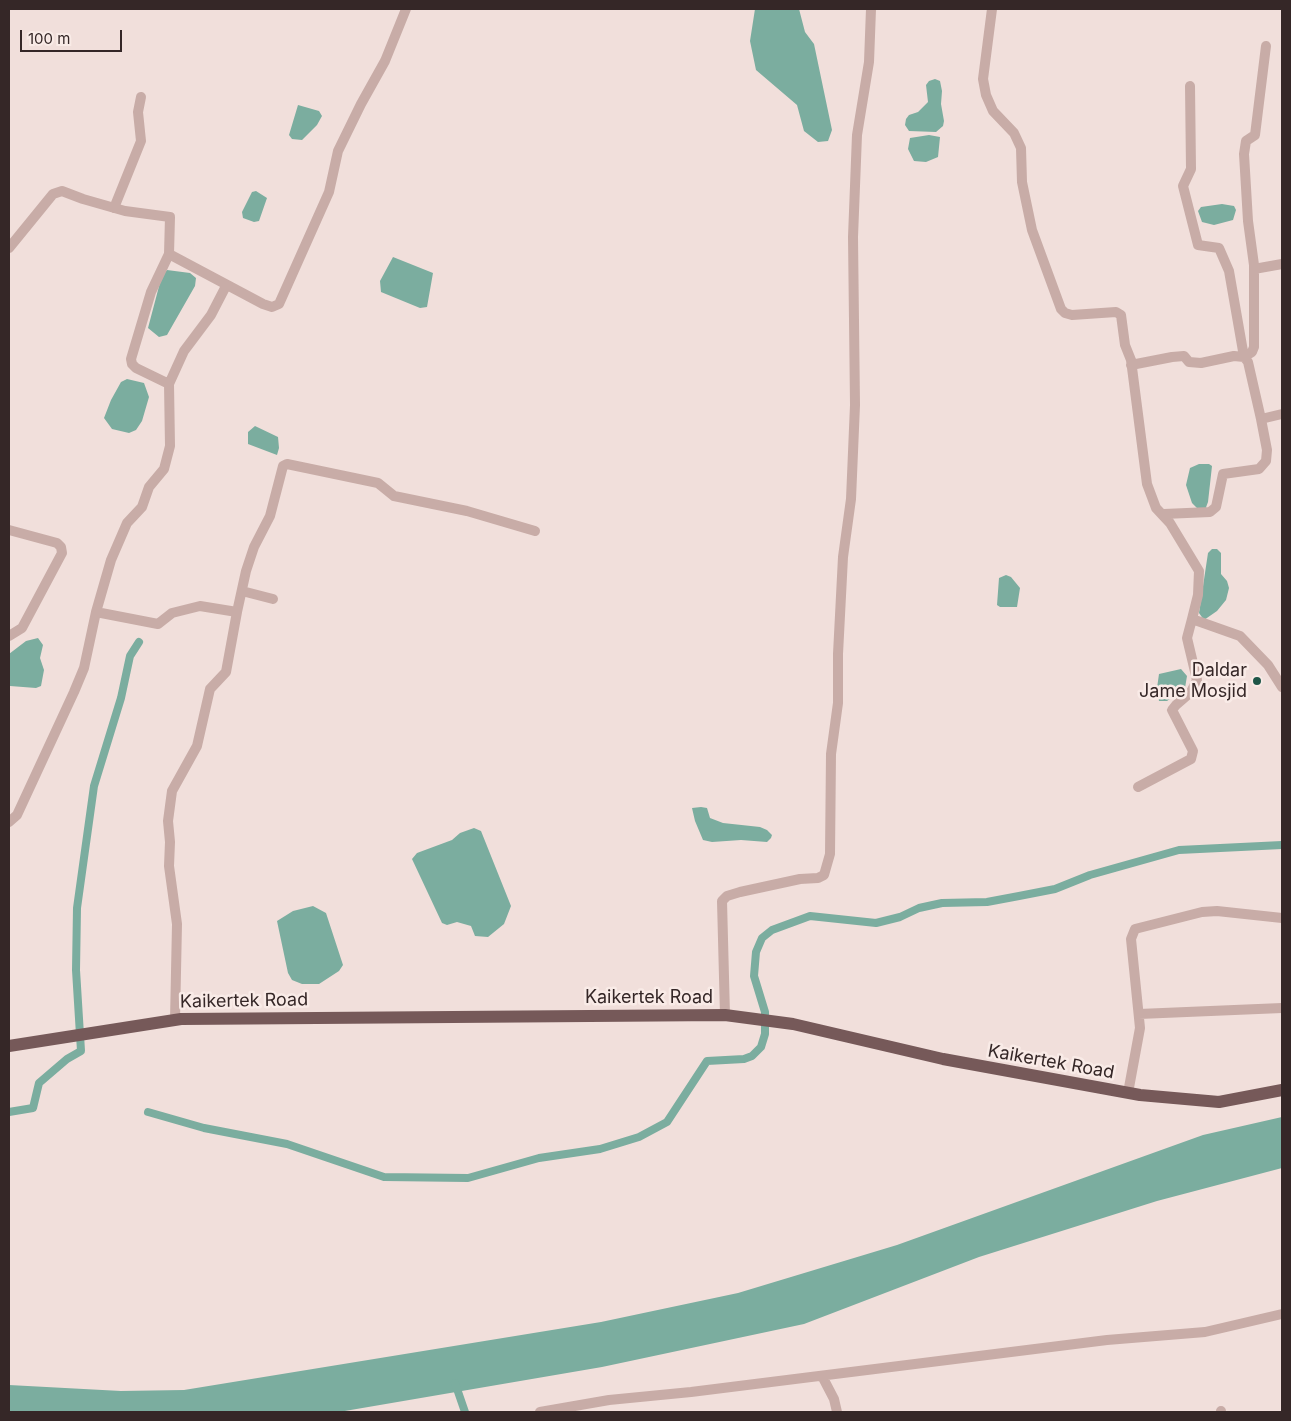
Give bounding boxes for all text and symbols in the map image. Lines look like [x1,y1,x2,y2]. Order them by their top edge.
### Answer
scale bar [22,20,125,52]
text: 100 m [28,29,70,48]
place label: Daldar Jame Mosjid [1139,660,1247,702]
marker: Daldar Jame Mosjid [1251,675,1263,687]
street label: Kaikertek Road [585,987,713,1009]
street label: Kaikertek Road [180,989,308,1013]
street label: Kaikertek Road [986,1040,1116,1084]

